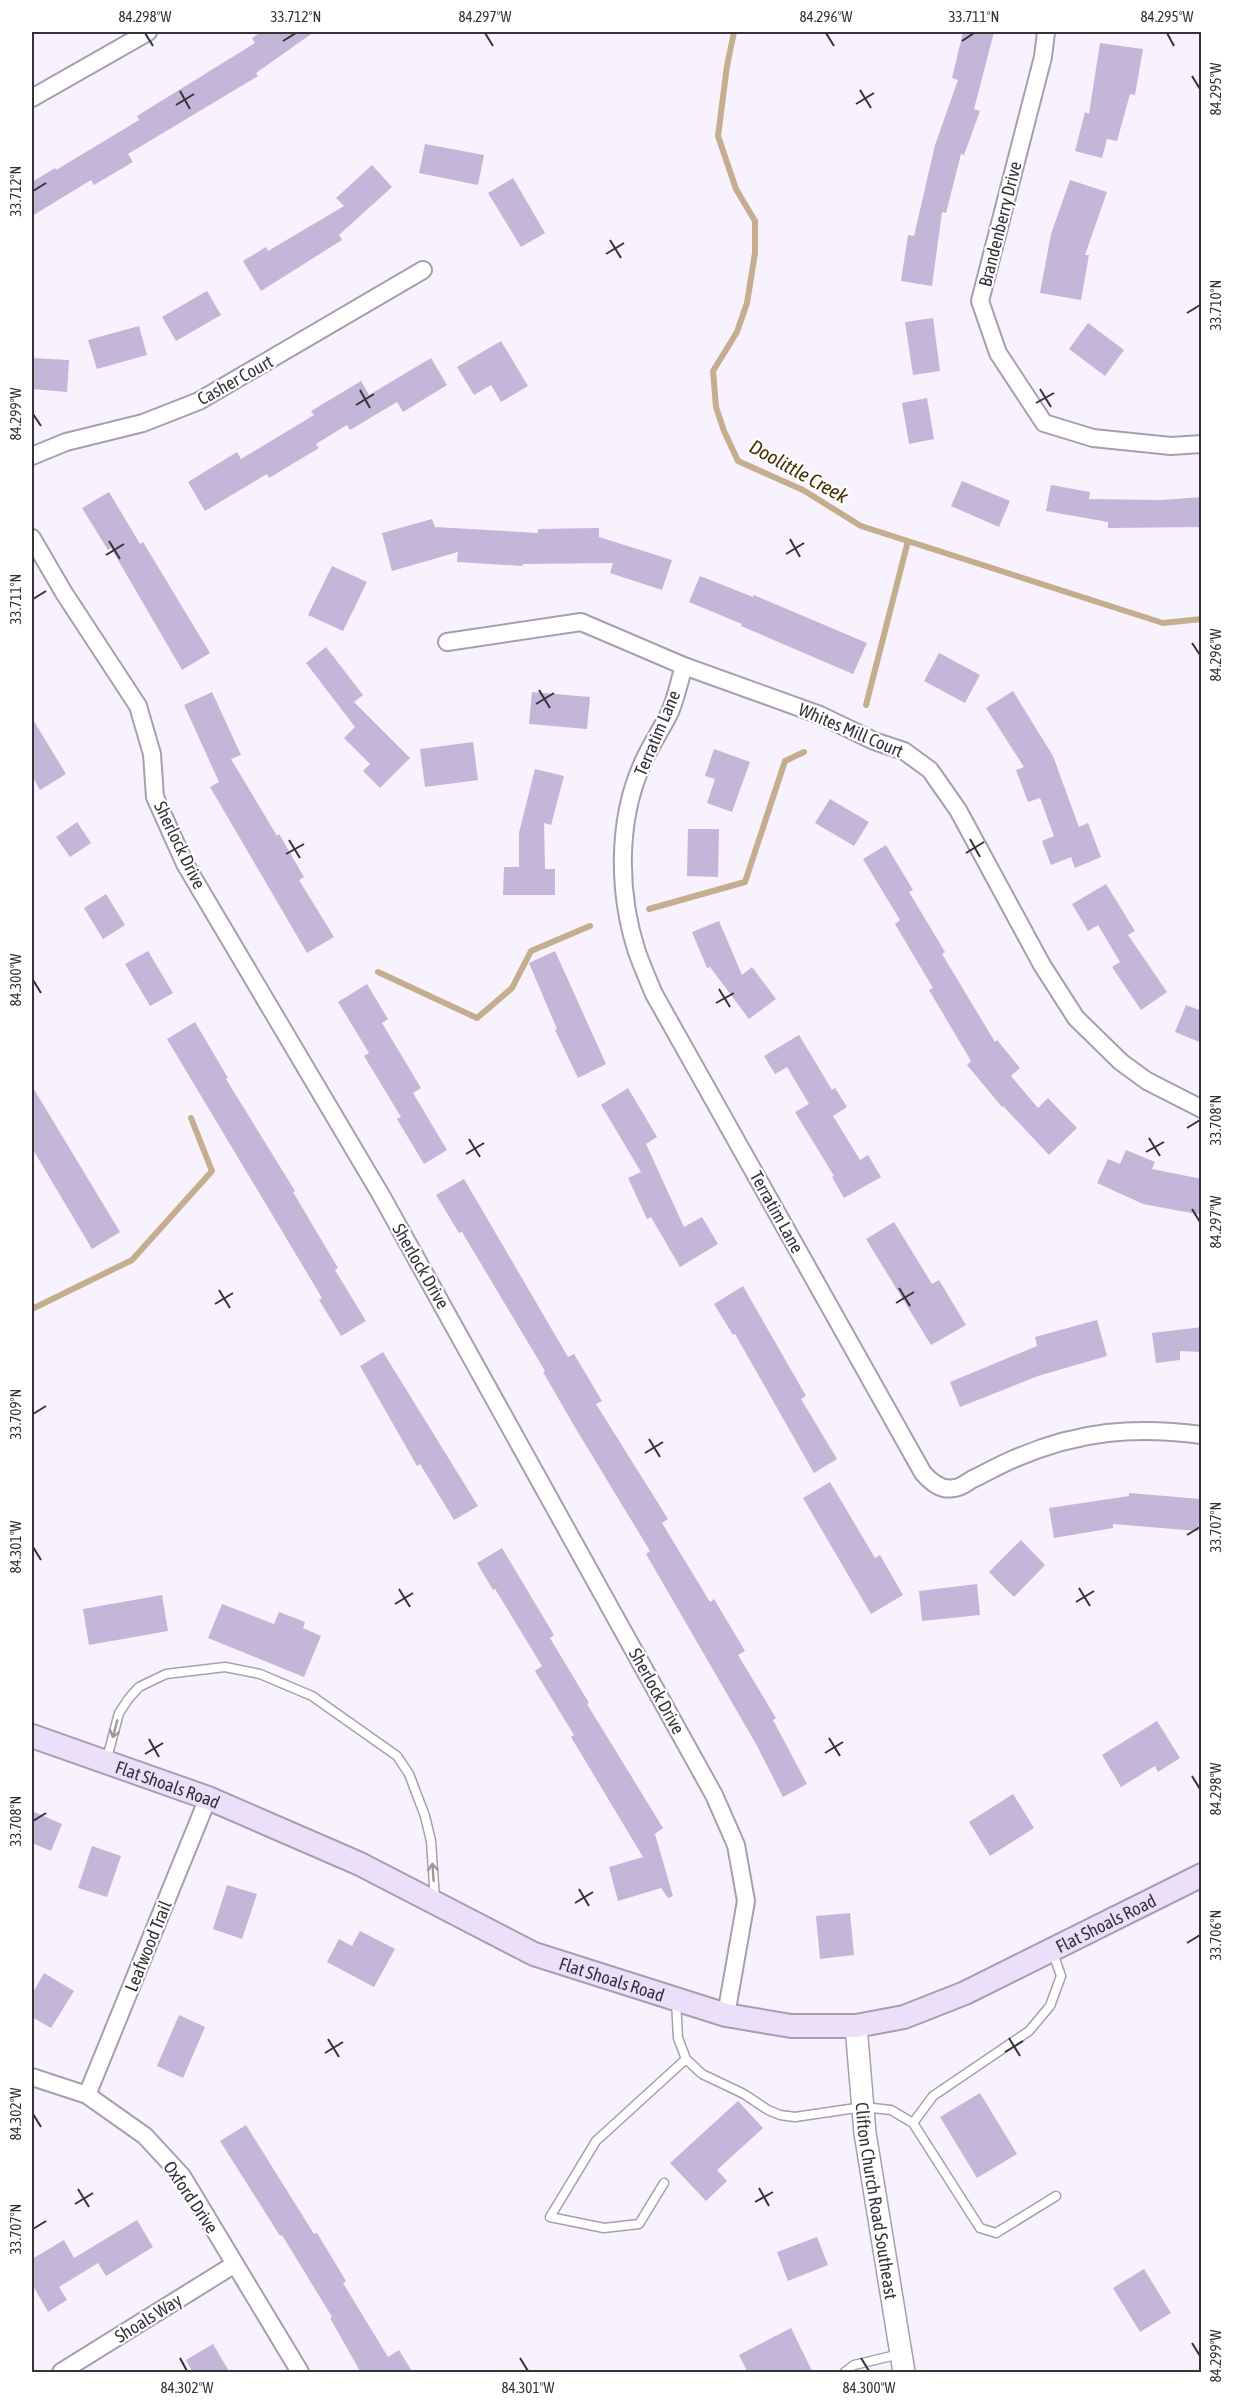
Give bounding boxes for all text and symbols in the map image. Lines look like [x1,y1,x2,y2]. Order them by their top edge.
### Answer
text: 84.298°W [119,8,172,25]
text: 33.712°N [271,8,321,25]
text: 84.297°W [459,8,512,25]
text: 84.296°W [800,8,853,25]
text: 33.711°N [949,8,999,25]
text: 84.295°W [1141,8,1194,25]
text: 84.295°W [1207,62,1224,115]
street label: Brandenberry Drive [974,159,1026,289]
text: 33.712°N [7,166,24,216]
text: 33.710°N [1207,280,1224,330]
street label: Casher Court [194,351,276,409]
text: 84.299°W [7,387,24,440]
water label: Doolittle Creek [746,434,852,508]
text: 33.711°N [7,574,24,624]
text: 84.296°W [1207,628,1224,681]
street label: Terratim Lane [630,687,684,779]
street label: Whites Mill Court [795,699,907,761]
street label: Sherlock Drive [150,798,210,892]
text: 84.300°W [7,953,24,1006]
text: 33.708°N [1207,1095,1224,1145]
street label: Terratim Lane [746,1167,808,1257]
text: 84.297°W [1207,1195,1224,1248]
street label: Sherlock Drive [388,1220,454,1312]
text: 33.709°N [7,1389,24,1439]
text: 33.707°N [1207,1502,1224,1552]
text: 84.301°W [7,1520,24,1573]
street label: Sherlock Drive [625,1644,689,1738]
one-way arrow [109,1719,120,1738]
street label: Flat Shoals Road [113,1756,223,1812]
text: 84.298°W [1207,1762,1224,1815]
text: 33.708°N [7,1796,24,1846]
one-way arrow [427,1863,438,1883]
street label: Flat Shoals Road [1052,1889,1159,1957]
street label: Leafwood Trail [120,1897,176,1994]
text: 33.706°N [1207,1910,1224,1960]
street label: Flat Shoals Road [557,1952,667,2005]
text: 84.302°W [7,2087,24,2140]
street label: Clifton Church Road Southeast [852,2101,902,2301]
street label: Oxford Drive [159,2157,223,2237]
text: 33.707°N [7,2204,24,2254]
street label: Shoals Way [111,2289,185,2347]
text: 84.299°W [1207,2329,1224,2382]
text: 84.302°W [161,2379,214,2396]
text: 84.301°W [502,2379,555,2396]
text: 84.300°W [843,2379,896,2396]

